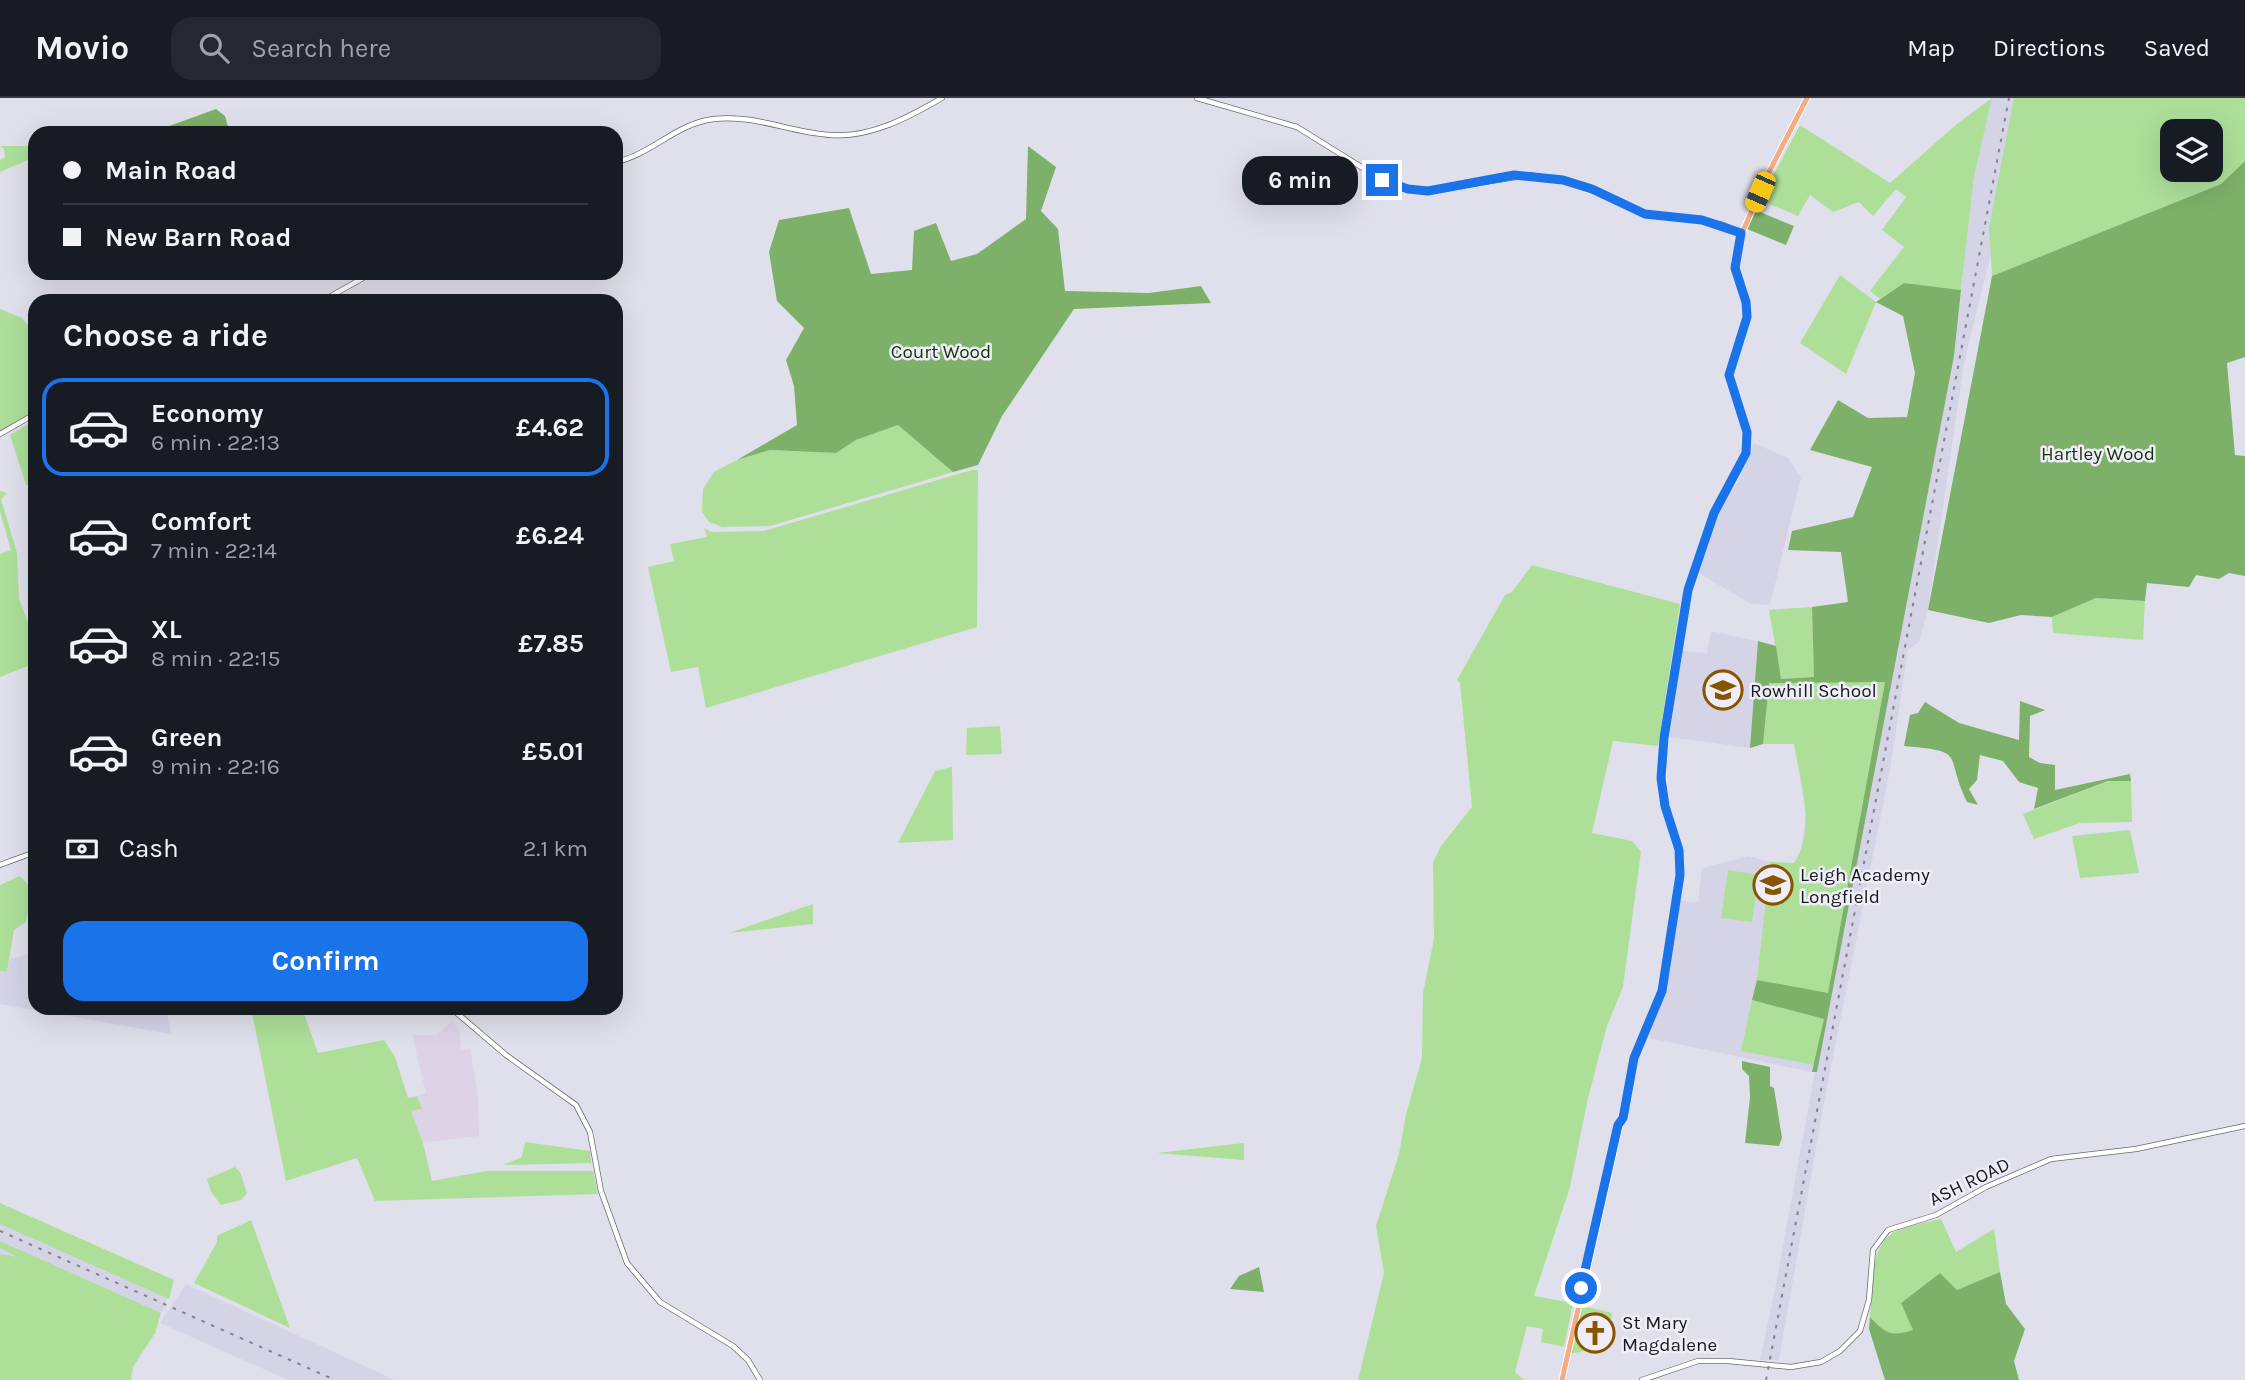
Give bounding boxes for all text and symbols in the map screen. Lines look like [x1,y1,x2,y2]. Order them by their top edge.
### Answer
search box [171,17,661,80]
text: Movio [35,29,129,67]
icon: search [195,29,233,67]
text: Search here [251,33,391,64]
text: Map [1907,34,1955,62]
text: Directions [1993,34,2106,62]
text: Saved [2144,34,2210,62]
map controls [2160,119,2223,182]
button: layers [2160,119,2223,182]
text: Main Road [105,155,237,186]
callout: 6 min [1242,155,1358,204]
route end [1366,164,1398,196]
text: 6 min [1268,167,1332,194]
car [1742,169,1779,215]
text: New Barn Road [105,222,291,253]
text: Choose a ride [63,317,268,354]
park label: Court Wood [891,341,991,363]
icon: car [67,396,130,459]
text: Economy [151,398,263,429]
text: £4.62 [516,412,584,443]
text: 6 min · 22:13 [151,429,280,456]
park label: Hartley Wood [2041,443,2155,465]
icon: car [67,504,130,567]
text: Comfort [151,506,252,537]
text: £6.24 [516,520,584,551]
text: 7 min · 22:14 [151,537,277,564]
icon: car [67,612,130,675]
text: XL [151,614,182,645]
text: £7.85 [518,628,584,659]
text: 8 min · 22:15 [151,645,280,672]
school or university icon: Rowhill School [1702,669,1744,711]
place label: Rowhill School [1750,680,1877,702]
icon: car [67,720,130,783]
text: Green [151,722,223,753]
text: £5.01 [522,736,584,767]
text: 9 min · 22:16 [151,753,280,780]
icon: cash [63,830,101,868]
text: Cash [119,833,179,864]
text: 2.1 km [523,835,588,862]
school or university icon: Leigh Academy Longfield [1752,864,1794,906]
place label: Leigh Academy Longfield [1800,864,1930,908]
button: Confirm [63,921,588,1001]
street label: ASH ROAD [1926,1153,2013,1211]
route start [1565,1272,1597,1304]
church icon: St Mary Magdalene [1574,1312,1616,1354]
place label: St Mary Magdalene [1622,1312,1717,1356]

